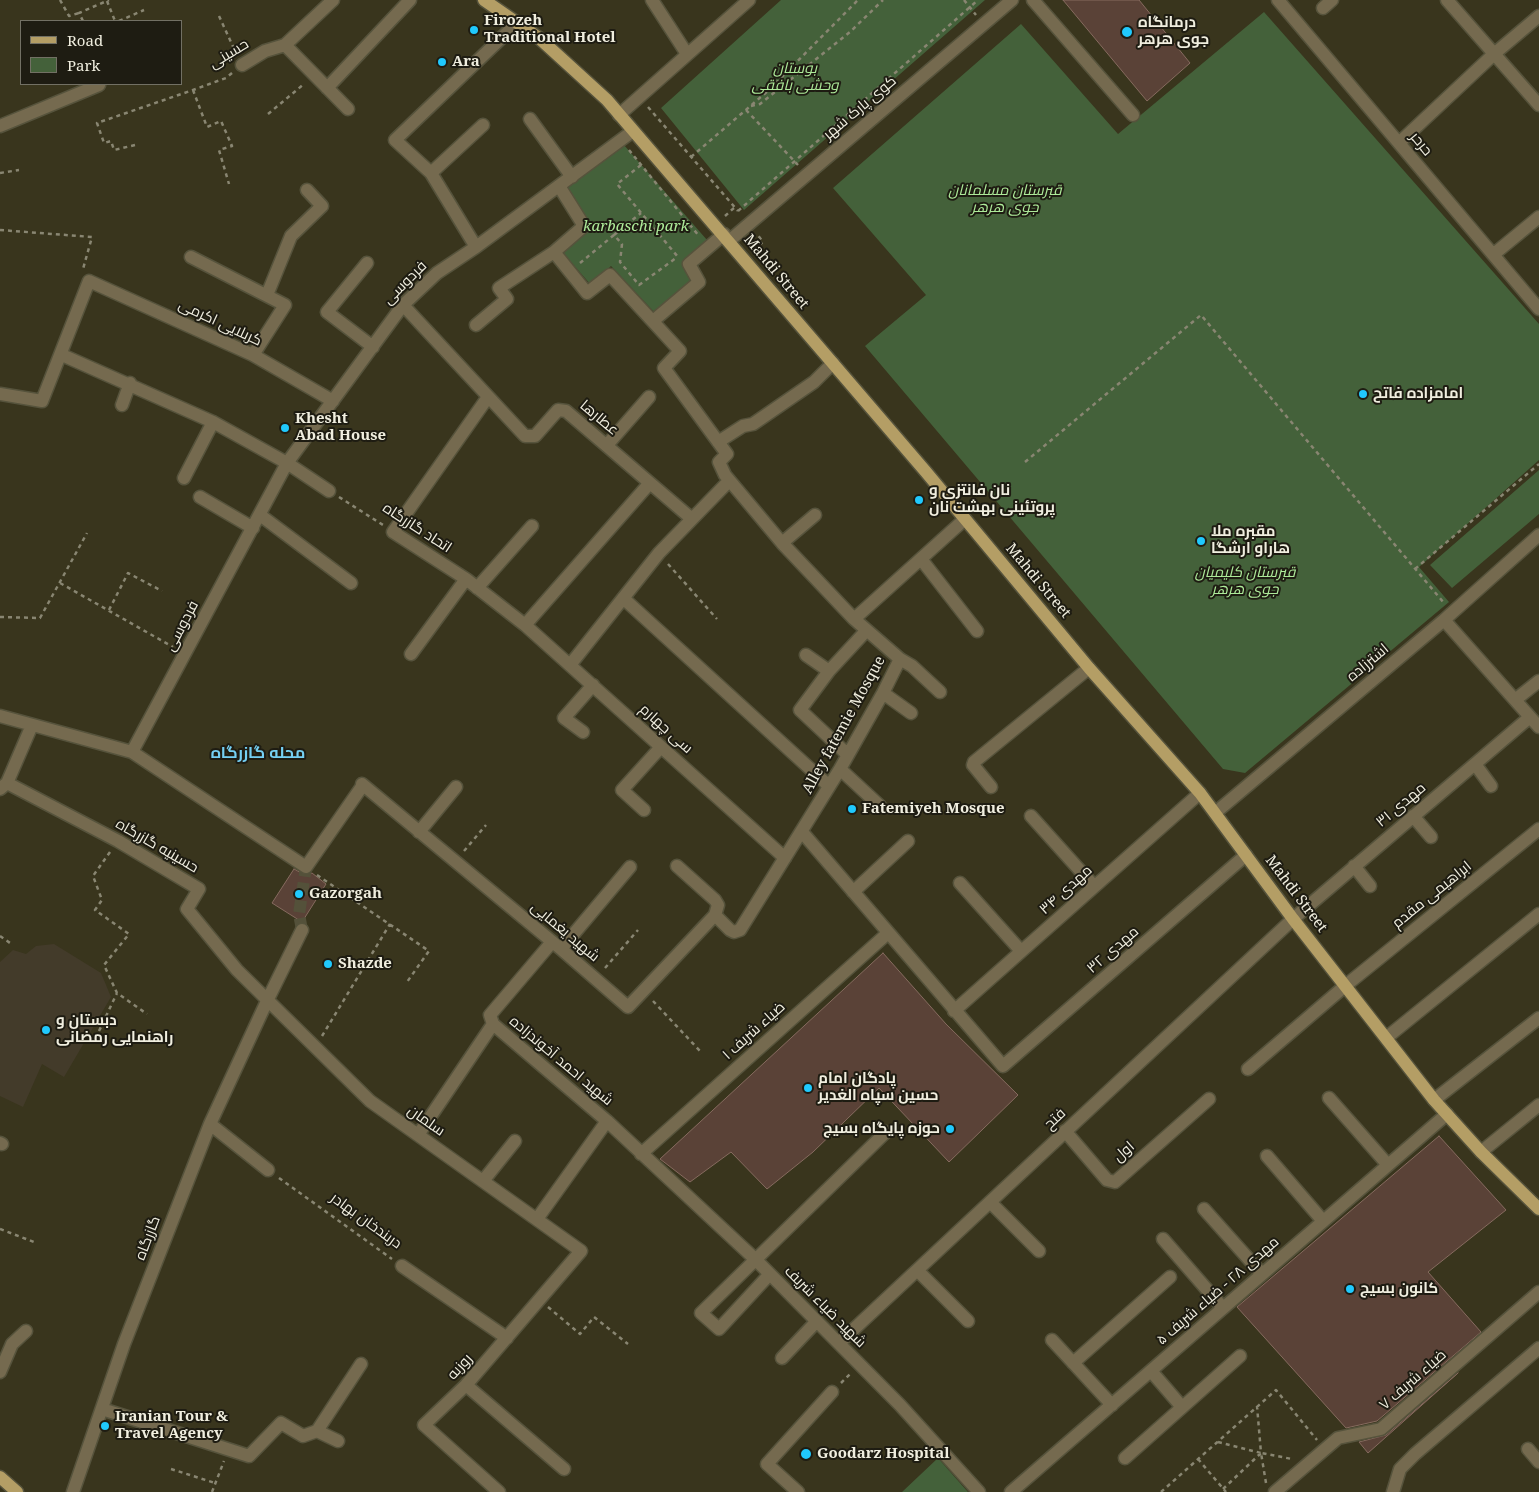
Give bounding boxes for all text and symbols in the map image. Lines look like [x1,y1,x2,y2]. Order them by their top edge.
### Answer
place label: Firozeh Traditional Hotel [484,12,616,47]
place label: درمانگاه جوی هرهر [1138,14,1209,49]
legend [20,20,182,85]
marker: Firozeh Traditional Hotel [468,24,480,36]
marker: درمانگاه جوی هرهر [1120,25,1134,39]
text: Road [67,30,103,50]
street label: حسینی [206,35,252,73]
place label: Ara [452,53,480,71]
text: Park [67,55,100,75]
marker: Ara [436,56,448,68]
park label: بوستان وحشی بافقی [752,60,838,95]
street label: کوی پارک شهر [820,72,900,144]
street label: حرحر [1406,128,1436,160]
park label: قبرستان مسلمانان جوی هرهر [948,182,1062,217]
park label: karbaschi park [583,218,689,236]
street label: Mahdi Street [740,231,812,313]
street label: فردوسی [379,257,431,309]
street label: کربلایی اکرمی [175,296,265,350]
place label: امامزاده فاتح [1373,385,1463,403]
marker: امامزاده فاتح [1357,388,1369,400]
street label: عطارها [576,397,622,439]
place label: Khesht Abad House [295,410,386,445]
marker: Khesht Abad House [279,422,291,434]
place label: نان فانتزی و پروتئینی بهشت نان [929,482,1055,517]
marker: نان فانتزی و پروتئینی بهشت نان [913,494,925,506]
street label: اتحاد گازرگاه [379,499,455,557]
place label: مقبره ملا هاراو ارشگا [1211,523,1290,558]
marker: مقبره ملا هاراو ارشگا [1195,535,1207,547]
street label: Mahdi Street [1002,540,1074,622]
park label: قبرستان کلیمیان جوی هرهر [1195,564,1295,599]
street label: فردوسی [161,598,203,654]
street label: اشترزاده [1343,640,1393,686]
street label: Alley fatemie Mosque [799,653,889,797]
street label: سی چهارم [636,700,696,758]
district label: محله گازرگاه [211,743,305,763]
street label: مهدی ۳۱ [1372,779,1430,831]
place label: Fatemiyeh Mosque [862,800,1005,818]
marker: Fatemiyeh Mosque [846,803,858,815]
street label: حسینیه گازرگاه [112,815,202,877]
street label: Mahdi Street [1261,852,1331,936]
street label: ابراهیمی مقدم [1389,858,1475,932]
street label: مهدی ۳۴ [1036,862,1096,918]
place label: Gazorgah [309,885,382,903]
marker: Gazorgah [293,888,305,900]
street label: شهید یغمایی [527,898,603,966]
street label: مهدی ۳۲ [1083,923,1143,977]
place label: Shazde [338,955,392,973]
marker: Shazde [322,958,334,970]
street label: ضیاء شریف ۱ [719,998,789,1064]
place label: دبستان و راهنمایی رمضانی [56,1012,173,1047]
street label: شهید احمد آخوندزاده [505,1012,617,1110]
marker: دبستان و راهنمایی رمضانی [40,1024,52,1036]
place label: پادگان امام حسین سپاه الغدیر [818,1070,938,1105]
marker: پادگان امام حسین سپاه الغدیر [802,1082,814,1094]
street label: سلمان [404,1102,448,1140]
street label: فتح [1040,1105,1070,1133]
place label: حوزه پایگاه بسیج [823,1120,940,1138]
marker: حوزه پایگاه بسیج [944,1123,956,1135]
street label: اول [1110,1138,1138,1166]
street label: دربندخان بهادر [327,1189,405,1253]
street label: گازرگاه [131,1213,165,1263]
street label: مهدی ۲۸ - ضیاء شریف ۵ [1153,1233,1283,1349]
street label: شهید ضیاء شریف [780,1262,870,1352]
place label: کانون بسیج [1360,1280,1438,1298]
marker: کانون بسیج [1344,1283,1356,1295]
street label: ضیاء شریف ۷ [1376,1346,1450,1414]
street label: روزبه [444,1350,476,1384]
place label: Iranian Tour & Travel Agency [115,1408,228,1443]
marker: Iranian Tour & Travel Agency [99,1420,111,1432]
place label: Goodarz Hospital [817,1445,949,1463]
marker: Goodarz Hospital [799,1447,813,1461]

